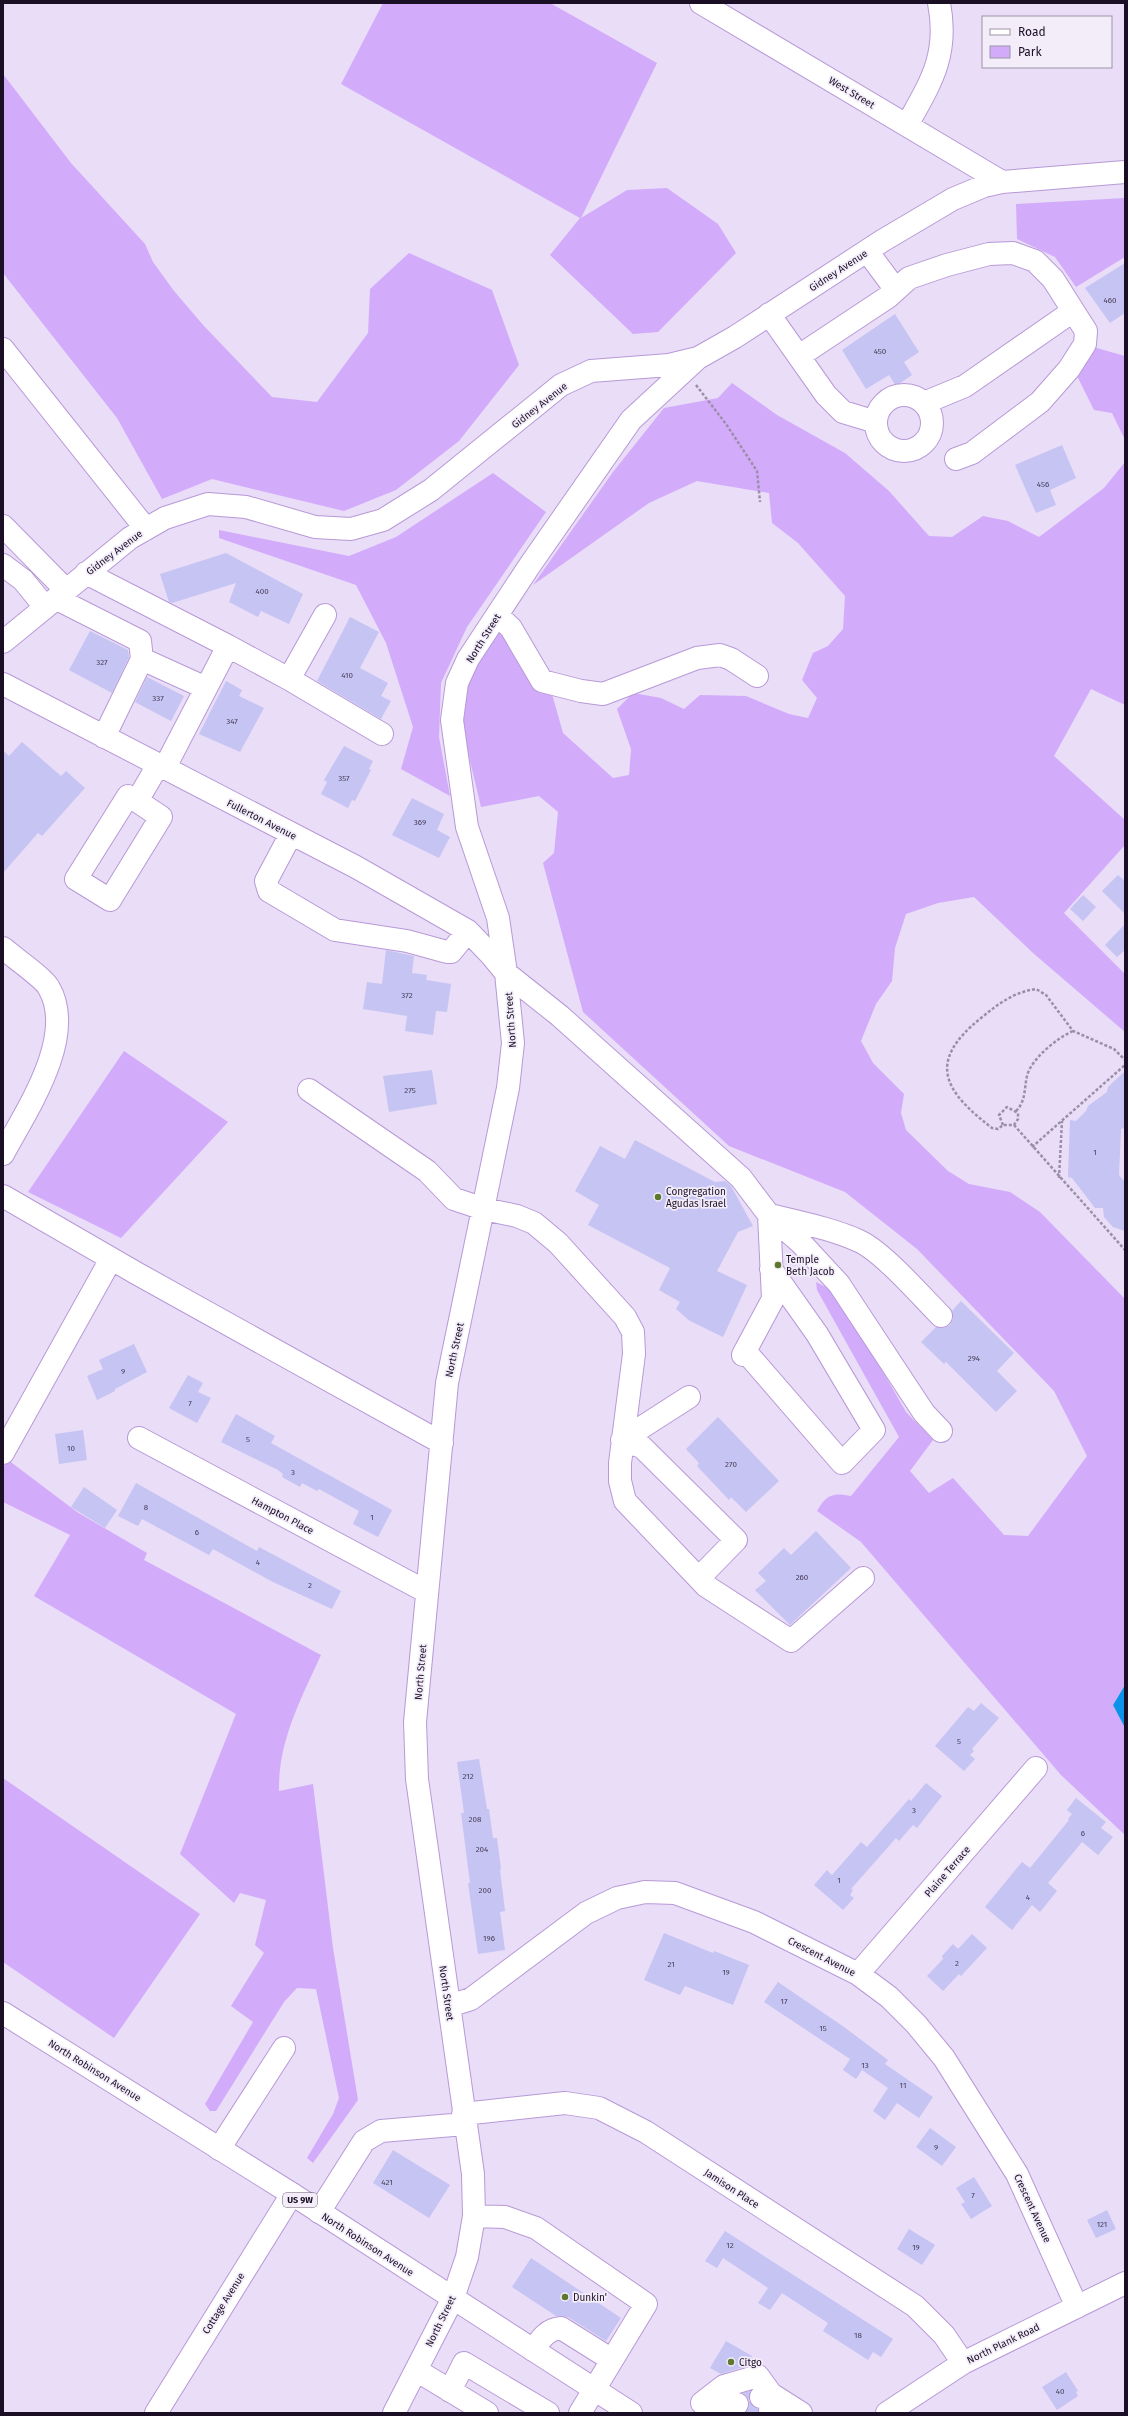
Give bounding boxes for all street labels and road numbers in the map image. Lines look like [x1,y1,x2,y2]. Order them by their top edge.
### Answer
street label: West Street [826,74,877,112]
street label: Gidney Avenue [807,248,870,294]
street label: Gidney Avenue [509,380,570,431]
street label: Gidney Avenue [84,528,145,578]
street label: North Street [464,611,504,665]
street label: Fullerton Avenue [225,797,298,843]
street label: North Street [503,991,519,1048]
street label: North Street [443,1321,467,1379]
street label: Hampton Place [249,1494,316,1537]
street label: North Street [413,1643,429,1700]
street label: Plaine Terrace [922,1844,973,1900]
street label: Crescent Avenue [786,1935,857,1979]
street label: North Street [436,1965,456,2022]
street label: North Robinson Avenue [46,2037,143,2104]
street label: Jamison Place [702,2167,761,2211]
street label: Crescent Avenue [1011,2172,1053,2245]
road number: US 9W [283,2193,317,2207]
street label: North Robinson Avenue [319,2211,416,2279]
street label: Cottage Avenue [200,2271,248,2336]
street label: North Street [423,2293,459,2349]
street label: North Plank Road [965,2321,1042,2367]

